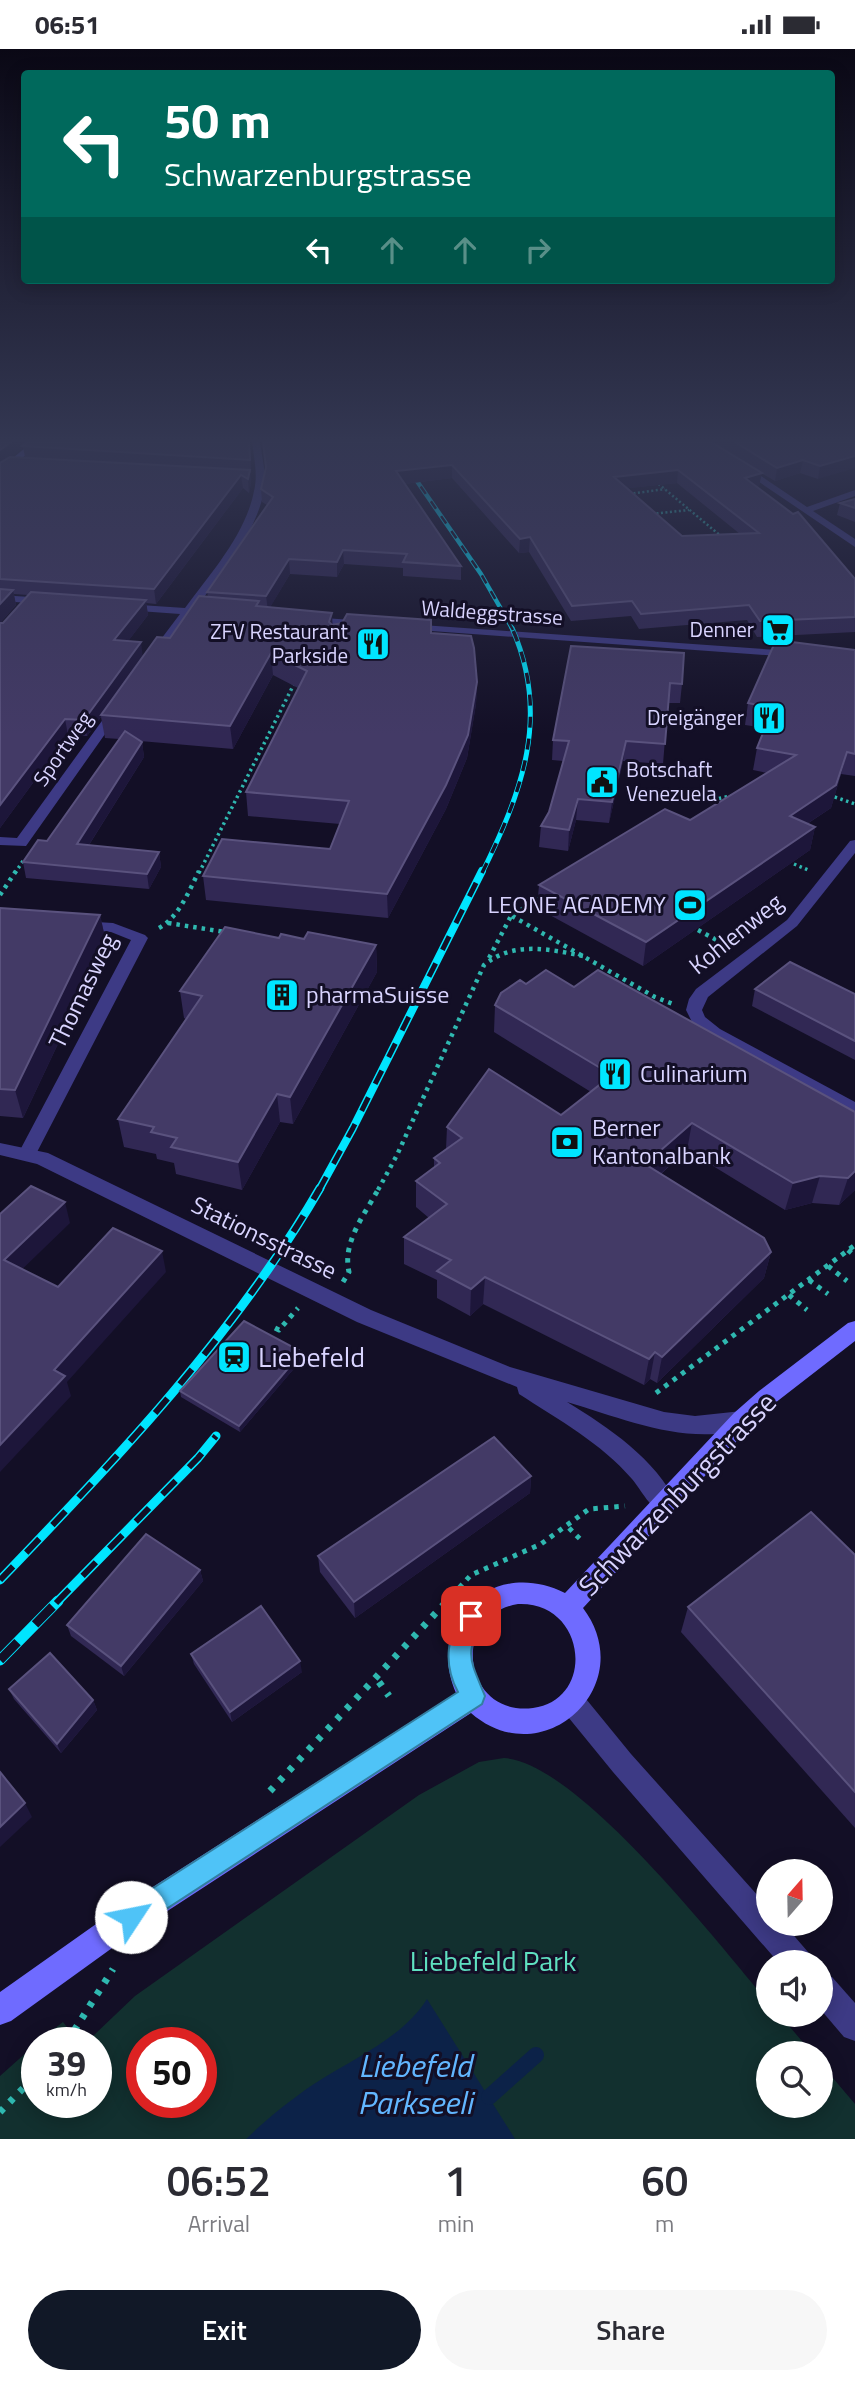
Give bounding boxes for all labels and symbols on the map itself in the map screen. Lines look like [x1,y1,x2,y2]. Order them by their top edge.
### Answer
street label: Waldeggstrasse [420,591,564,633]
supermarket icon: Denner [759,611,797,649]
place label: Denner [689,613,754,645]
place label: ZFV Restaurant Parkside [210,615,349,671]
restaurant icon: ZFV Restaurant Parkside [354,625,392,663]
restaurant icon: Dreigänger [750,699,788,737]
place label: Dreigänger [647,701,744,733]
street label: Sportweg [25,704,100,793]
place label: Botschaft Venezuela [626,753,717,809]
public building icon: Botschaft Venezuela [583,763,621,801]
street label: Kohlenweg [681,884,790,982]
place label: LEONE ACADEMY [488,886,666,922]
sports icon: LEONE ACADEMY [671,886,709,924]
street label: Thomasweg [39,927,125,1054]
building icon: pharmaSuisse [263,976,301,1014]
place label: pharmaSuisse [306,976,449,1012]
restaurant icon: Culinarium [596,1055,634,1093]
place label: Culinarium [640,1055,748,1091]
place label: Berner Kantonalbank [592,1109,732,1173]
bank icon: Berner Kantonalbank [548,1123,586,1161]
street label: Stationsstrasse [186,1186,343,1288]
place label: Liebefeld [258,1335,365,1378]
station icon: Liebefeld [215,1338,253,1376]
street label: Schwarzenburgstrasse [568,1382,786,1605]
pin [441,1586,501,1646]
north arrow [756,1859,833,1935]
position arrow [94,1880,168,1954]
park label: Liebefeld Park [410,1939,576,1982]
speed limit sign: 50 [126,2027,217,2118]
water label: Liebefeld Parkseeli [358,2041,476,2126]

